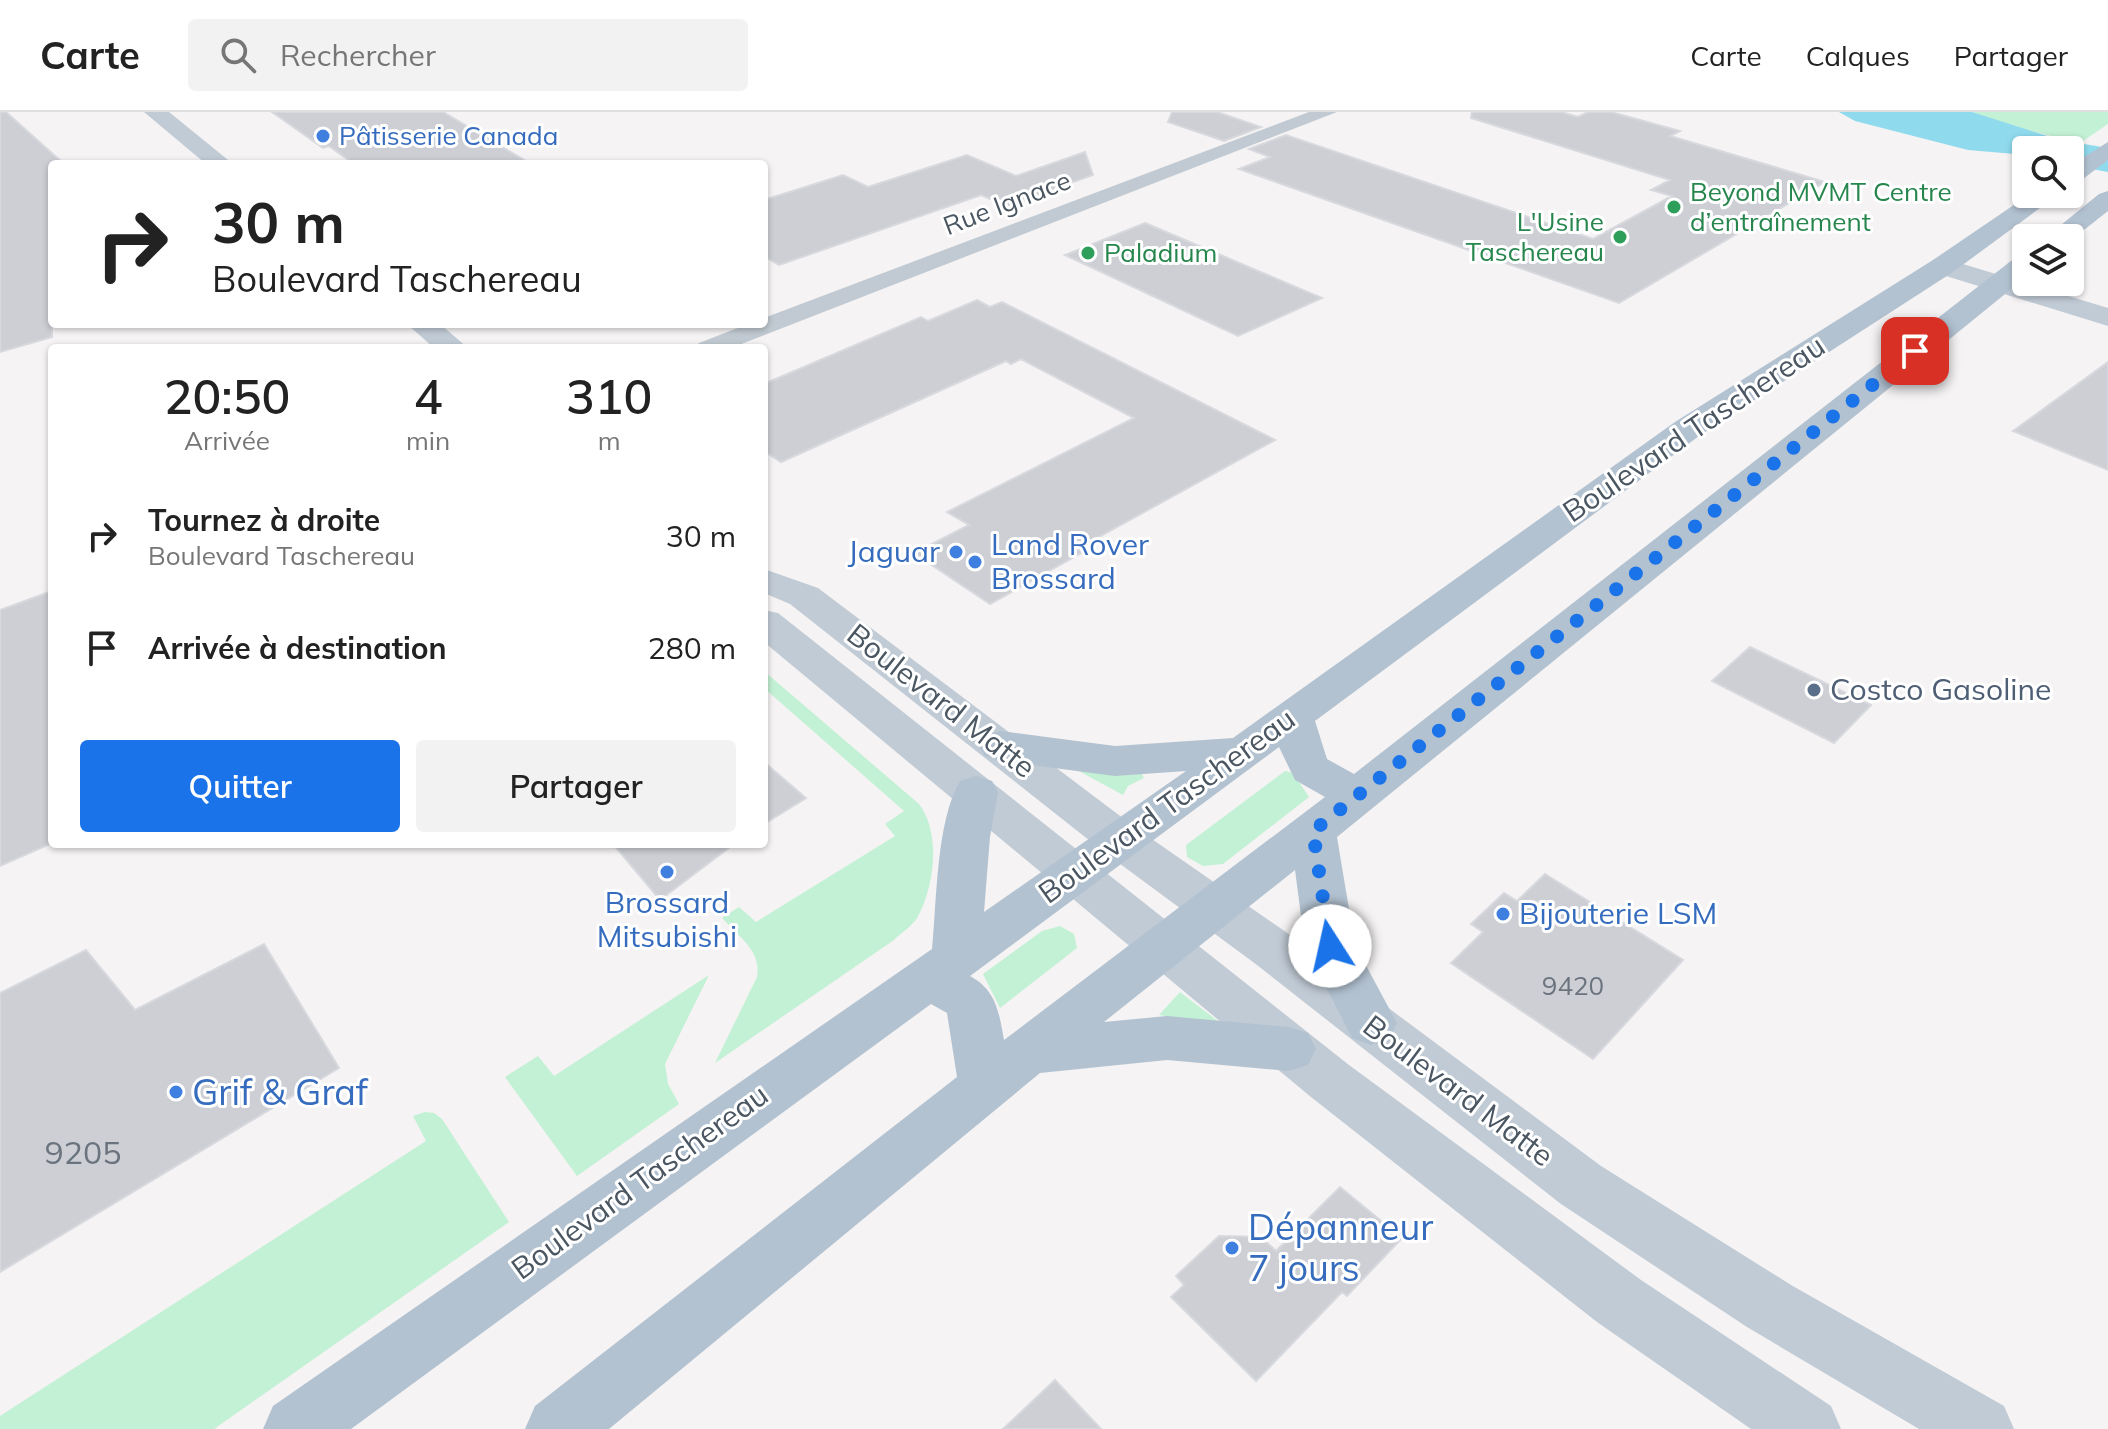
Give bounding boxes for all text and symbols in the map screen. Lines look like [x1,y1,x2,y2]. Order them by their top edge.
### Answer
search box [188,19,748,91]
text: Carte [40,31,140,79]
icon: search [216,33,260,77]
text: Rechercher [280,36,436,74]
text: Carte [1690,38,1762,73]
text: Calques [1806,38,1910,73]
text: Partager [1954,38,2068,73]
place label: Pâtisserie Canada [339,119,558,152]
marker: Pâtisserie Canada [314,127,332,145]
map controls [2012,136,2084,296]
button: search [2012,136,2084,208]
street label: Rue Ignace [938,163,1075,242]
place label: Beyond MVMT Centre d’entraînement [1690,175,1952,238]
text: 30 m [212,187,345,257]
icon: right [80,192,184,296]
marker: Beyond MVMT Centre d’entraînement [1665,198,1683,216]
place label: L'Usine Taschereau [1466,205,1604,268]
button: layers [2012,224,2084,296]
marker: L'Usine Taschereau [1611,228,1629,246]
place label: Paladium [1104,236,1217,269]
marker: Paladium [1079,244,1097,262]
text: Boulevard Taschereau [212,256,582,301]
pin [1881,317,1949,385]
street label: Boulevard Taschereau [1555,326,1832,530]
icon: arrive [1893,329,1937,373]
text: 20:50 [164,366,290,426]
text: 4 [414,366,442,426]
text: 310 [566,366,652,426]
text: Arrivée [184,424,270,457]
text: min [406,424,450,457]
text: m [598,424,621,457]
text: Tournez à droite [148,501,380,539]
icon: right [80,514,124,558]
text: 30 m [666,517,736,555]
place label: Land Rover Brossard [991,525,1149,597]
place label: Jaguar [848,532,940,570]
text: Boulevard Taschereau [148,539,415,572]
marker: Jaguar [947,543,965,561]
marker: Land Rover Brossard [966,553,984,571]
street label: Boulevard Matte [840,615,1043,786]
icon: arrive [80,626,124,670]
text: Arrivée à destination [148,629,447,667]
text: 280 m [648,629,736,667]
place label: Costco Gasoline [1830,670,2051,708]
marker: Costco Gasoline [1805,681,1823,699]
street label: Boulevard Taschereau [1031,699,1302,911]
button: Quitter [80,740,400,832]
button: Partager [416,740,736,832]
marker: Brossard Mitsubishi [658,863,676,881]
place label: Brossard Mitsubishi [597,883,737,955]
place label: Bijouterie LSM [1519,894,1717,932]
position arrow [1288,904,1372,988]
marker: Bijouterie LSM [1494,905,1512,923]
house number: 9420 [1542,969,1604,1002]
street label: Boulevard Matte [1356,1006,1561,1174]
place label: Grif & Graf [192,1069,369,1114]
street label: Boulevard Taschereau [504,1075,775,1287]
marker: Grif & Graf [167,1083,185,1101]
house number: 9205 [45,1132,121,1172]
place label: Dépanneur 7 jours [1248,1204,1433,1290]
marker: Dépanneur 7 jours [1223,1239,1241,1257]

